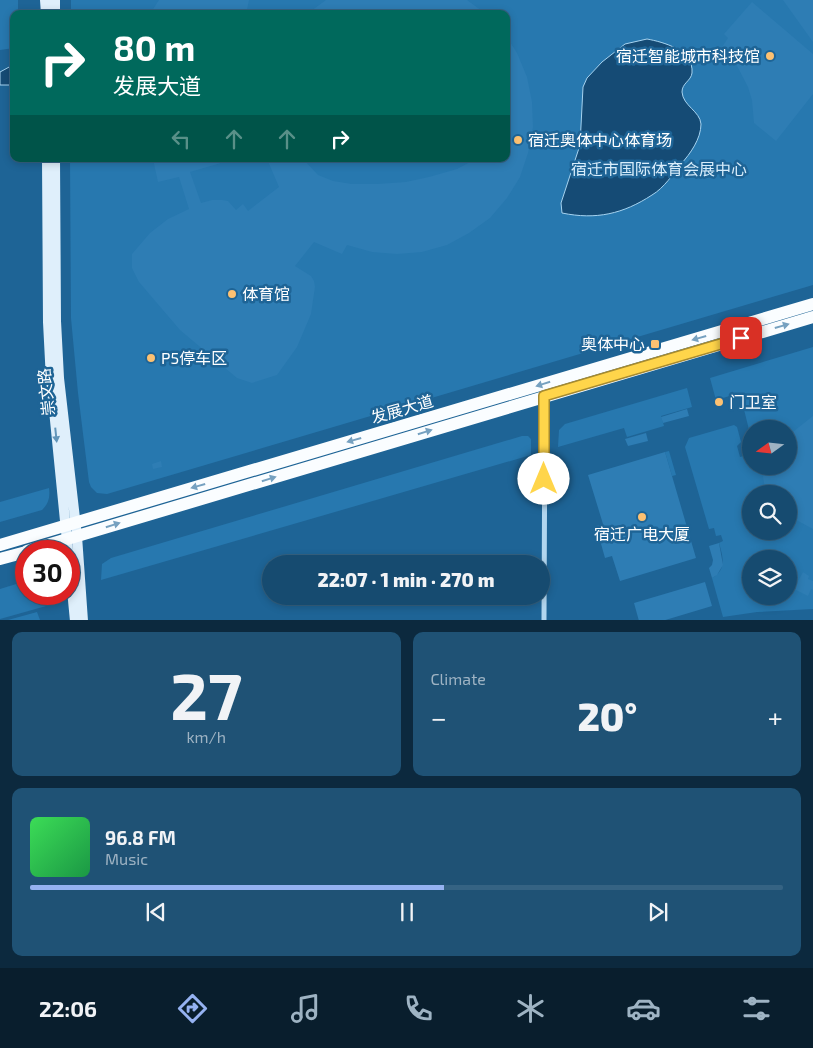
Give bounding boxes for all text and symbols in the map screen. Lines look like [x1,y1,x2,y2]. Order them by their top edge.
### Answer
text: 80 m [113,26,195,68]
icon: right [30,30,95,95]
place label: 宿迁智能城市科技馆 [616,46,760,65]
marker: 宿迁智能城市科技馆 [764,50,776,62]
text: 发展大道 [113,72,201,98]
icon: left [167,125,195,153]
icon: ahead [220,125,248,153]
icon: ahead [273,125,301,153]
icon: right [326,125,354,153]
place label: 宿迁奥体中心体育场 [528,130,672,149]
marker: 宿迁奥体中心体育场 [512,134,524,146]
park label: 宿迁市国际体育会展中心 [571,159,747,178]
place label: 体育馆 [242,284,290,303]
marker: 体育馆 [226,288,238,300]
pin [720,317,762,359]
one-way arrow [775,322,790,330]
icon: arrive [727,324,755,352]
place label: 奥体中心 [581,334,645,353]
one-way arrow [692,335,707,343]
marker: 奥体中心 [649,338,661,350]
place label: P5停车区 [161,348,227,367]
marker: P5停车区 [145,352,157,364]
street label: 崇文路 [34,367,57,417]
one-way arrow [536,381,551,389]
street label: 发展大道 [368,391,435,426]
place label: 门卫室 [729,392,777,411]
marker: 门卫室 [713,396,725,408]
north arrow [742,420,798,475]
map controls [742,420,797,605]
one-way arrow [52,427,60,443]
one-way arrow [417,428,432,436]
one-way arrow [346,437,361,445]
position arrow [517,452,569,504]
one-way arrow [262,474,277,482]
one-way arrow [191,483,206,491]
button: search [742,485,797,540]
marker: 宿迁广电大厦 [636,511,648,523]
one-way arrow [106,521,121,529]
place label: 宿迁广电大厦 [594,524,690,543]
speed limit sign: 30 [15,540,80,605]
button: layers [742,550,797,605]
text: 22:07 · 1 min · 270 m [317,568,495,591]
text: 27 [170,655,242,733]
text: Climate [431,669,486,688]
text: 20° [577,693,637,739]
text: − [431,700,447,734]
text: + [768,700,783,734]
text: km/h [186,727,226,746]
text: 96.8 FM [105,826,176,849]
text: Music [105,849,148,868]
icon: previous [142,898,170,926]
icon: pause [393,898,421,926]
icon: next [644,898,672,926]
icon: directions [175,991,210,1026]
icon: music [288,991,323,1026]
icon: phone [401,991,436,1026]
icon: climate [513,991,548,1026]
icon: car [626,991,661,1026]
icon: filters [739,991,774,1026]
text: 22:06 [39,995,97,1021]

